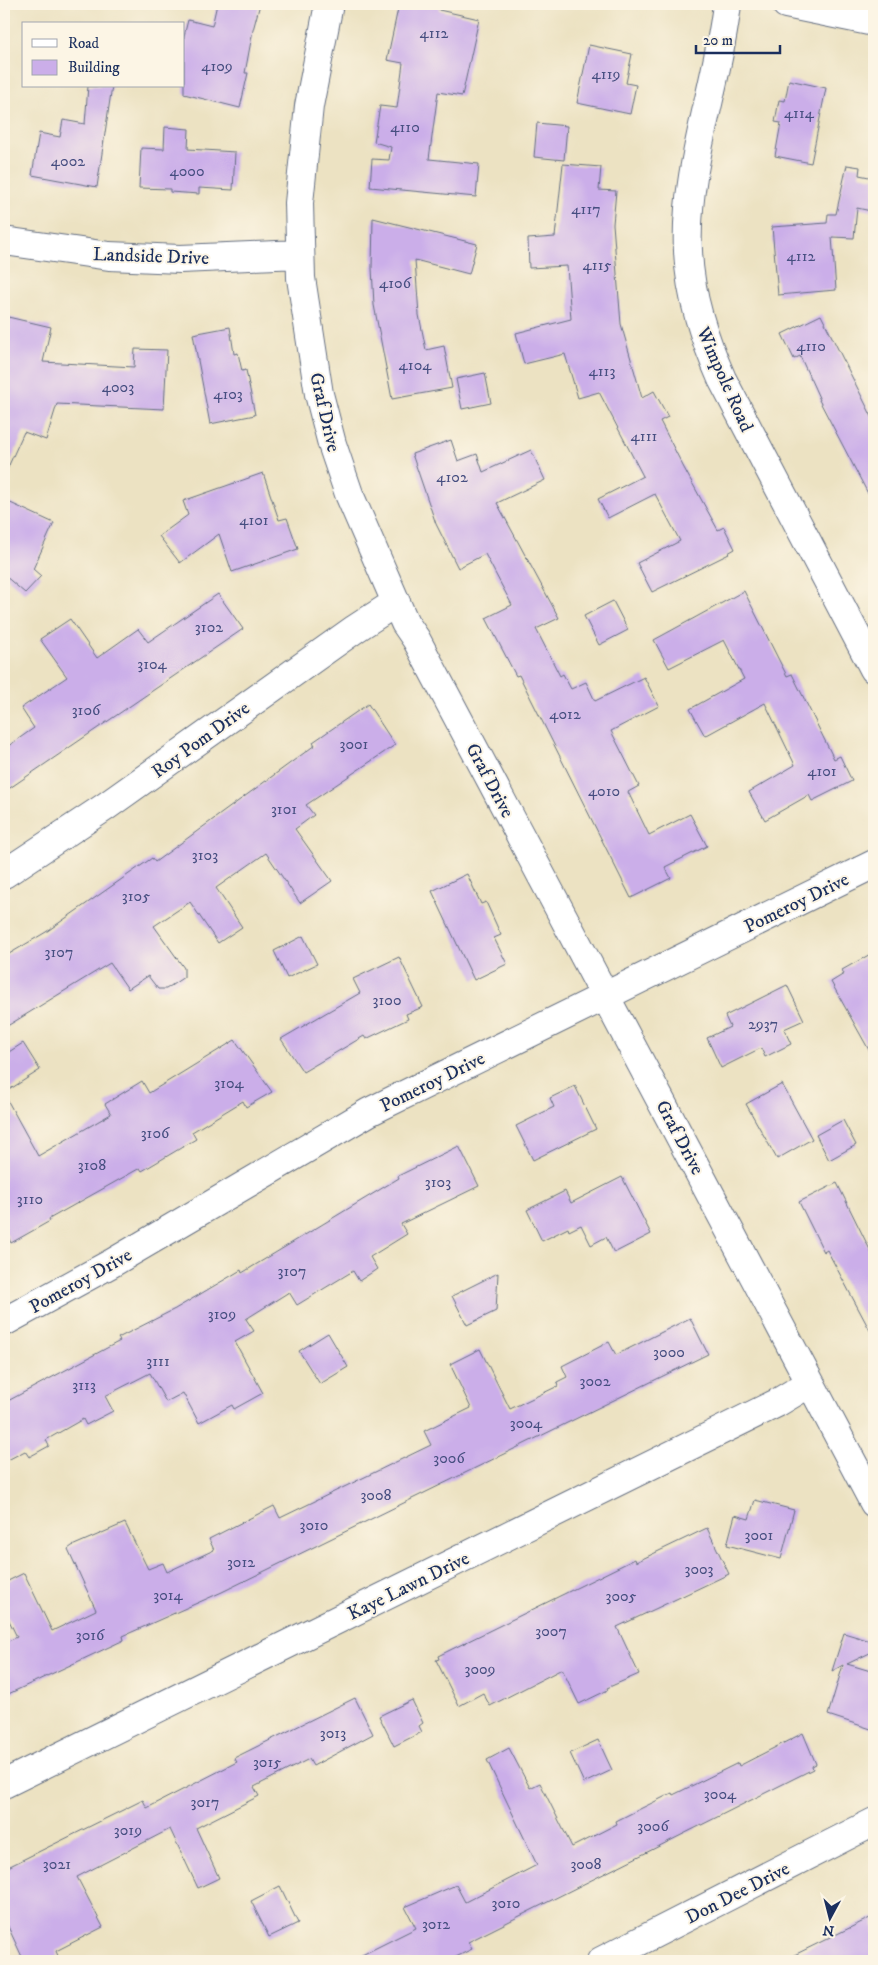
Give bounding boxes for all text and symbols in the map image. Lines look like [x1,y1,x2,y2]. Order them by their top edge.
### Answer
legend [22,22,185,88]
scale bar [696,22,779,54]
house number: 4112 [420,23,449,43]
text: 20 m [703,31,733,50]
text: Road [68,34,100,53]
house number: 4109 [201,56,233,76]
text: Building [68,58,120,77]
house number: 4119 [592,64,620,84]
house number: 4114 [784,103,815,123]
house number: 4110 [390,117,420,137]
house number: 4002 [51,151,85,171]
house number: 4000 [169,161,205,181]
house number: 4117 [571,199,601,219]
street label: Landside Drive [93,243,209,270]
house number: 4112 [787,246,816,266]
house number: 4115 [583,255,611,275]
house number: 4106 [379,273,412,293]
street label: Wimpole Road [691,323,758,436]
house number: 4110 [796,336,826,356]
house number: 4104 [399,355,432,375]
house number: 4113 [589,361,615,381]
street label: Graf Drive [304,370,345,454]
house number: 4003 [102,377,134,397]
house number: 4103 [213,384,243,404]
house number: 4111 [631,426,658,446]
house number: 4102 [436,467,468,487]
house number: 4101 [239,510,269,530]
house number: 3102 [195,617,223,637]
house number: 3104 [137,654,168,674]
street label: Roy Pom Drive [147,697,254,783]
house number: 3106 [72,700,101,720]
house number: 4012 [549,704,581,724]
house number: 3001 [340,734,369,754]
street label: Graf Drive [461,740,519,822]
house number: 4101 [807,761,837,781]
house number: 4010 [588,781,620,801]
house number: 3101 [271,799,297,819]
house number: 3103 [192,845,218,865]
street label: Pomeroy Drive [741,868,853,939]
house number: 3105 [122,886,150,906]
house number: 3107 [45,942,73,962]
house number: 3100 [372,990,402,1010]
house number: 2937 [748,1014,778,1034]
street label: Pomeroy Drive [377,1047,489,1118]
house number: 3104 [214,1073,245,1093]
street label: Graf Drive [651,1097,709,1179]
house number: 3106 [141,1123,170,1143]
house number: 3108 [78,1155,106,1175]
house number: 3103 [425,1172,451,1192]
house number: 3110 [17,1189,43,1209]
street label: Pomeroy Drive [25,1244,136,1319]
house number: 3107 [278,1261,306,1281]
house number: 3109 [208,1304,236,1324]
house number: 3000 [653,1342,685,1362]
house number: 3111 [146,1351,170,1371]
house number: 3002 [579,1371,611,1391]
house number: 3113 [72,1375,96,1395]
house number: 3004 [510,1413,543,1433]
house number: 3006 [433,1448,465,1468]
house number: 3008 [360,1485,392,1505]
house number: 3010 [300,1515,328,1535]
house number: 3001 [745,1525,774,1545]
street label: Kaye Lawn Drive [344,1547,473,1626]
house number: 3012 [227,1552,255,1572]
house number: 3003 [684,1559,714,1579]
house number: 3014 [153,1585,184,1605]
house number: 3005 [605,1586,637,1606]
house number: 3007 [535,1621,567,1641]
house number: 3016 [76,1625,105,1645]
house number: 3009 [464,1659,496,1679]
house number: 3013 [320,1723,346,1743]
house number: 3015 [253,1752,281,1772]
house number: 3004 [704,1784,737,1804]
house number: 3017 [191,1792,219,1812]
house number: 3006 [637,1816,669,1836]
house number: 3019 [114,1820,142,1840]
house number: 3021 [43,1854,71,1874]
house number: 3008 [570,1854,602,1874]
street label: Don Dee Drive [682,1857,794,1929]
north arrow [806,1892,856,1942]
house number: 3010 [492,1893,520,1913]
house number: 3012 [422,1914,450,1934]
text: N [821,1920,835,1940]

